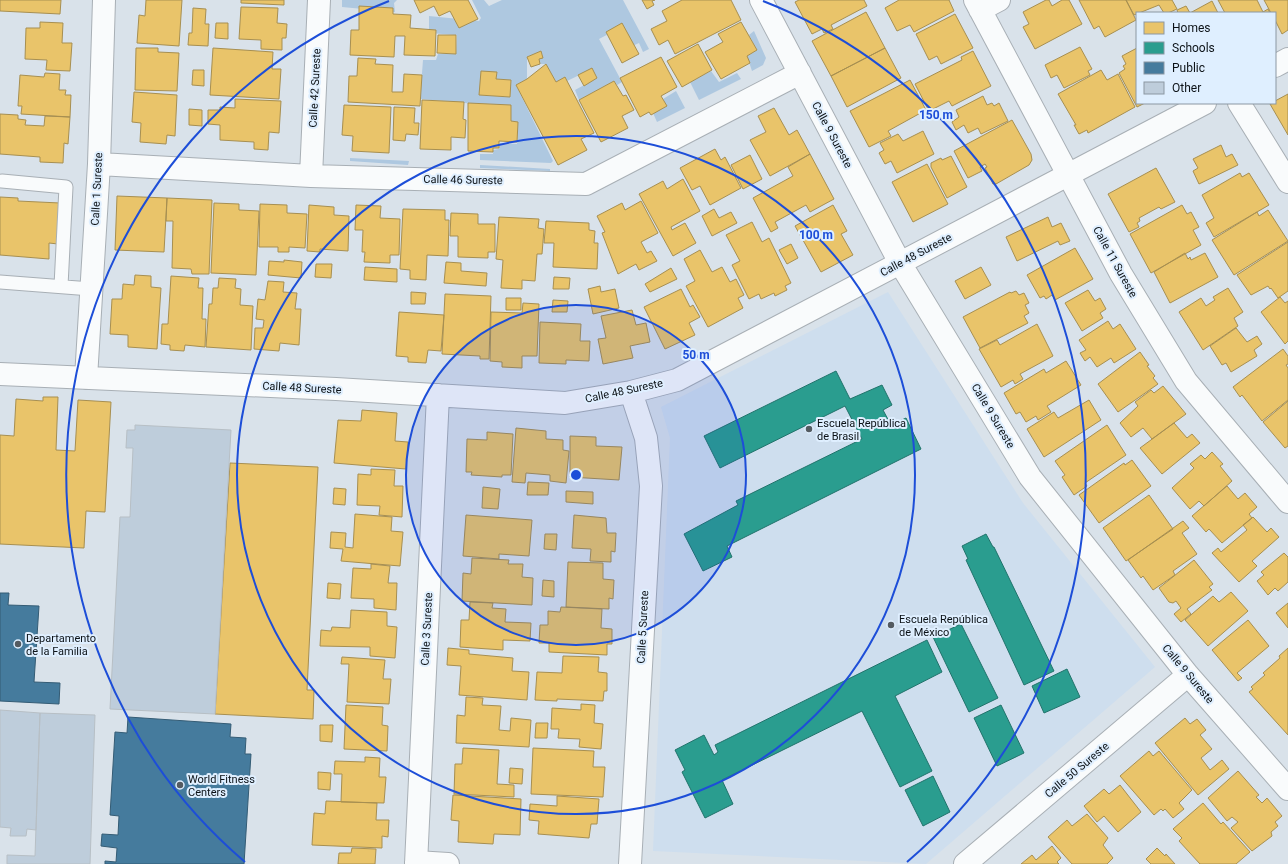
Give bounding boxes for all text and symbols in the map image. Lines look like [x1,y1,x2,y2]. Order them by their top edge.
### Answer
legend [1136,12,1276,104]
text: Homes [1172,21,1210,35]
text: Schools [1172,41,1215,55]
street label: Calle 42 Sureste [306,48,324,128]
text: Public [1172,61,1205,75]
text: Other [1172,81,1201,95]
street label: Calle 9 Sureste [809,100,855,170]
text: 150 m [919,108,953,122]
street label: Calle 1 Sureste [89,152,105,226]
street label: Calle 46 Sureste [423,173,503,187]
street label: Calle 11 Sureste [1090,224,1140,300]
text: 100 m [799,228,833,242]
street label: Calle 48 Sureste [878,231,954,279]
text: 50 m [682,348,710,362]
street label: Calle 48 Sureste [584,376,664,406]
street label: Calle 48 Sureste [262,379,342,397]
street label: Calle 9 Sureste [969,381,1017,451]
place label: Escuela República de Brasil [817,417,906,443]
marker: Escuela República de Brasil [804,424,814,434]
centre of rings [569,468,583,482]
street label: Calle 5 Sureste [635,590,651,664]
street label: Calle 3 Sureste [419,592,435,666]
place label: Escuela República de México [899,613,988,639]
marker: Escuela República de México [886,620,896,630]
place label: Departamento de la Familia [26,632,96,658]
marker: Departamento de la Familia [13,639,23,649]
street label: Calle 9 Sureste [1160,642,1217,706]
street label: Calle 50 Sureste [1042,739,1112,800]
place label: World Fitness Centers [188,773,255,799]
marker: World Fitness Centers [175,780,185,790]

